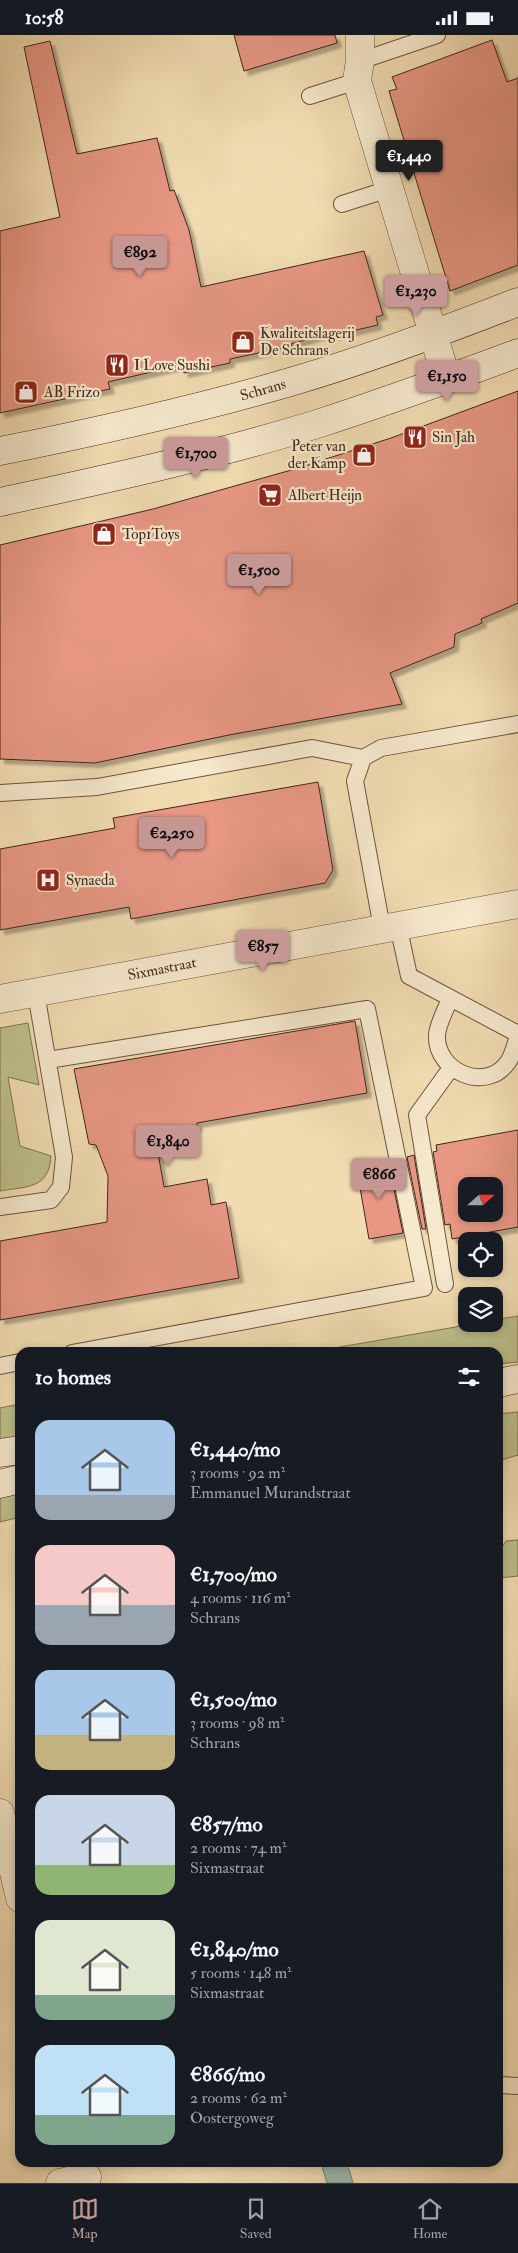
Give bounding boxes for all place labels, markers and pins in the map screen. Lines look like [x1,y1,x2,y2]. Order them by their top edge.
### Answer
pin: €1,440 [368,139,450,182]
pin: €892 [110,235,170,278]
pin: €1,230 [375,275,457,317]
place label: Kwaliteitslagerij De Schrans [260,324,355,360]
shop icon: Kwaliteitslagerij De Schrans [230,329,256,355]
restaurant icon: I Love Sushi [104,352,130,378]
place label: I Love Sushi [134,356,210,375]
pin: €1,150 [406,359,488,402]
shop icon: AB Frizo [13,379,39,405]
place label: AB Frizo [43,383,100,402]
restaurant icon: Sin Jah [402,424,428,450]
place label: Sin Jah [432,428,475,448]
pin: €1,700 [155,437,237,479]
place label: Peter van der Kamp [288,437,346,474]
shop icon: Peter van der Kamp [351,442,377,468]
supermarket icon: Albert Heijn [257,482,283,508]
place label: Albert Heijn [287,486,362,505]
shop icon: Top1Toys [91,521,117,547]
place label: Top1Toys [122,525,179,545]
pin: €1,500 [218,553,300,596]
pin: €2,250 [131,817,213,859]
hospital icon: Synaeda [35,867,61,893]
place label: Synaeda [66,871,115,890]
pin: €857 [233,929,293,972]
pin: €1,840 [127,1125,209,1167]
pin: €866 [349,1157,409,1200]

